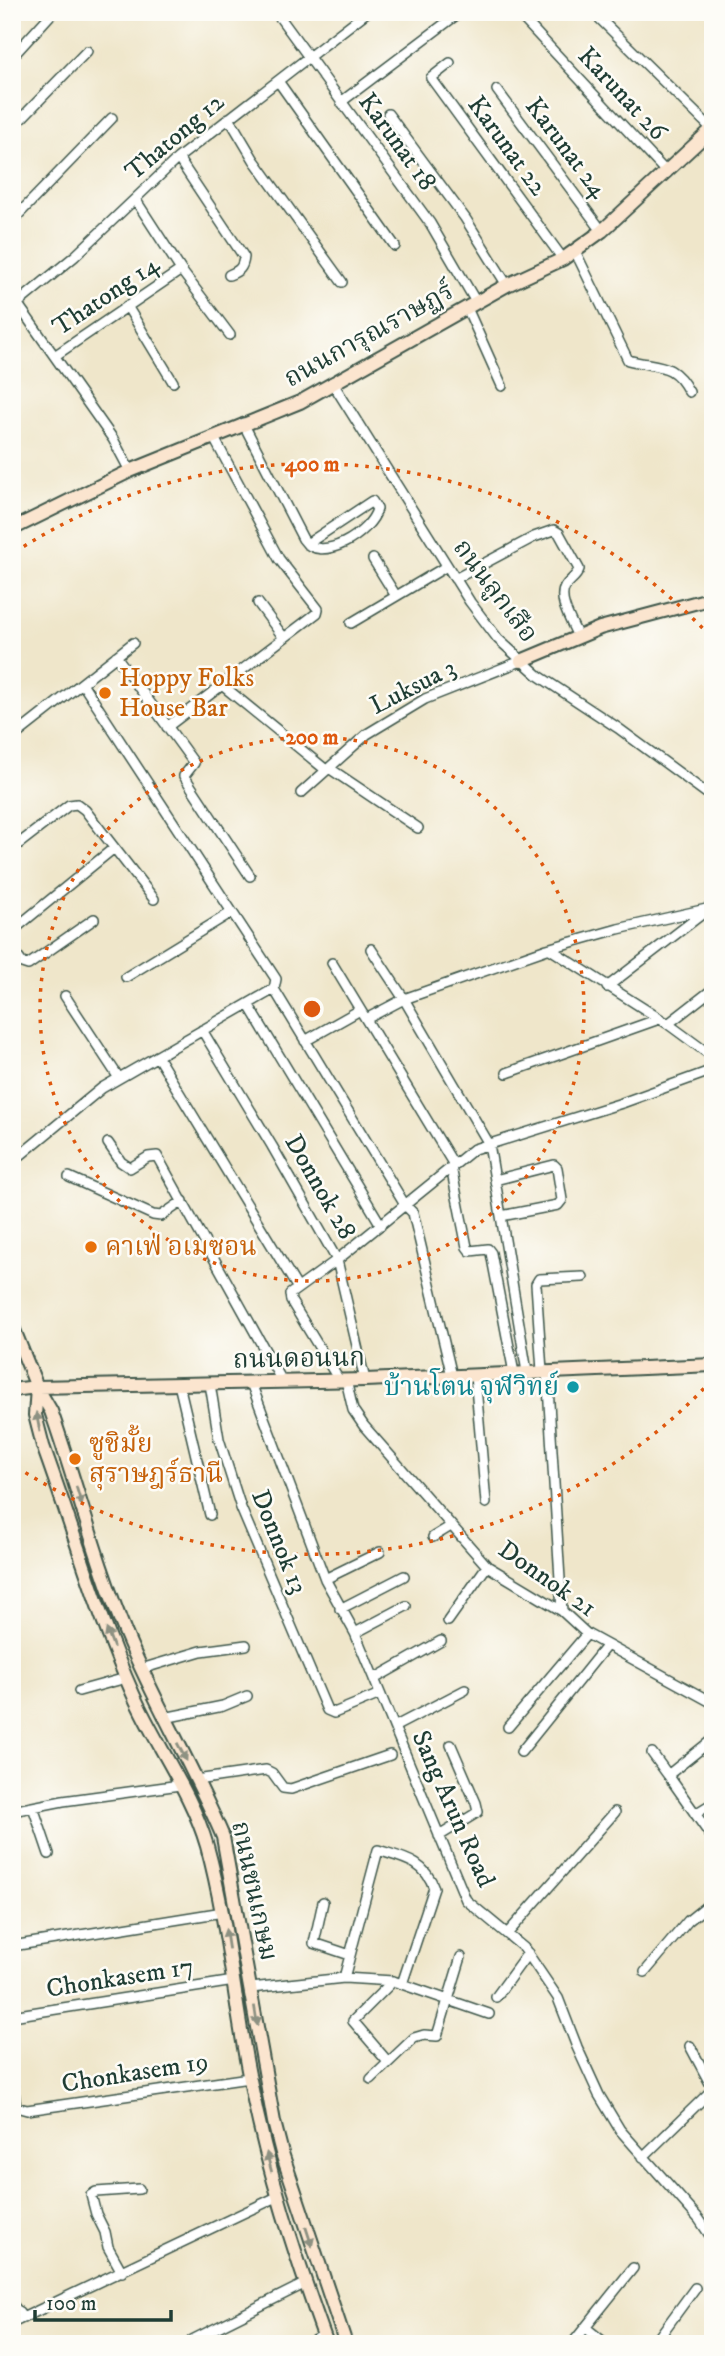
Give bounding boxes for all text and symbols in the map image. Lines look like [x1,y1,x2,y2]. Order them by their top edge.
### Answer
street label: Karunat 26 [570,40,675,149]
street label: Thatong 12 [119,86,232,188]
street label: Karunat 18 [351,87,443,197]
street label: Karunat 22 [460,90,554,203]
street label: Karunat 24 [517,91,615,206]
street label: Thatong 14 [46,248,167,344]
street label: ถนนการุณราษฏร์ [278,274,460,395]
text: 400 m [285,452,340,478]
street label: ถนนลูกเสือ [445,533,545,649]
street label: Luksua 3 [365,651,461,723]
place label: Hoppy Folks House Bar [119,662,254,725]
marker: Hoppy Folks House Bar [97,685,113,701]
text: 200 m [285,725,339,751]
centre of rings [300,997,324,1021]
street label: Donnok 28 [277,1129,363,1245]
place label: คาเฟ่ อเมซอน [105,1231,257,1264]
marker: คาเฟ่ อเมซอน [83,1239,99,1255]
street label: ถนนดอนนก [233,1341,365,1377]
place label: บ้านโตน จุฬวิทย์ [384,1368,559,1404]
marker: บ้านโตน จุฬวิทย์ [565,1379,581,1395]
one-way arrow [32,1411,43,1433]
place label: ซูชิมั้ย สุราษฎร์ธานี [89,1424,223,1491]
marker: ซูชิมั้ย สุราษฎร์ธานี [67,1451,83,1467]
street label: Donnok 13 [243,1485,315,1599]
one-way arrow [74,1486,85,1507]
street label: Donnok 21 [491,1533,603,1625]
one-way arrow [104,1627,115,1648]
street label: Sang Arun Road [404,1725,502,1893]
one-way arrow [175,1743,187,1763]
street label: ถนนชนเกษม [223,1818,285,1964]
one-way arrow [222,1928,233,1950]
street label: Chonkasem 17 [44,1950,196,2006]
one-way arrow [251,2005,262,2027]
street label: Chonkasem 19 [59,2045,211,2101]
one-way arrow [263,2151,273,2172]
one-way arrow [305,2226,315,2247]
scale bar [35,2279,172,2323]
text: 100 m [46,2291,97,2317]

